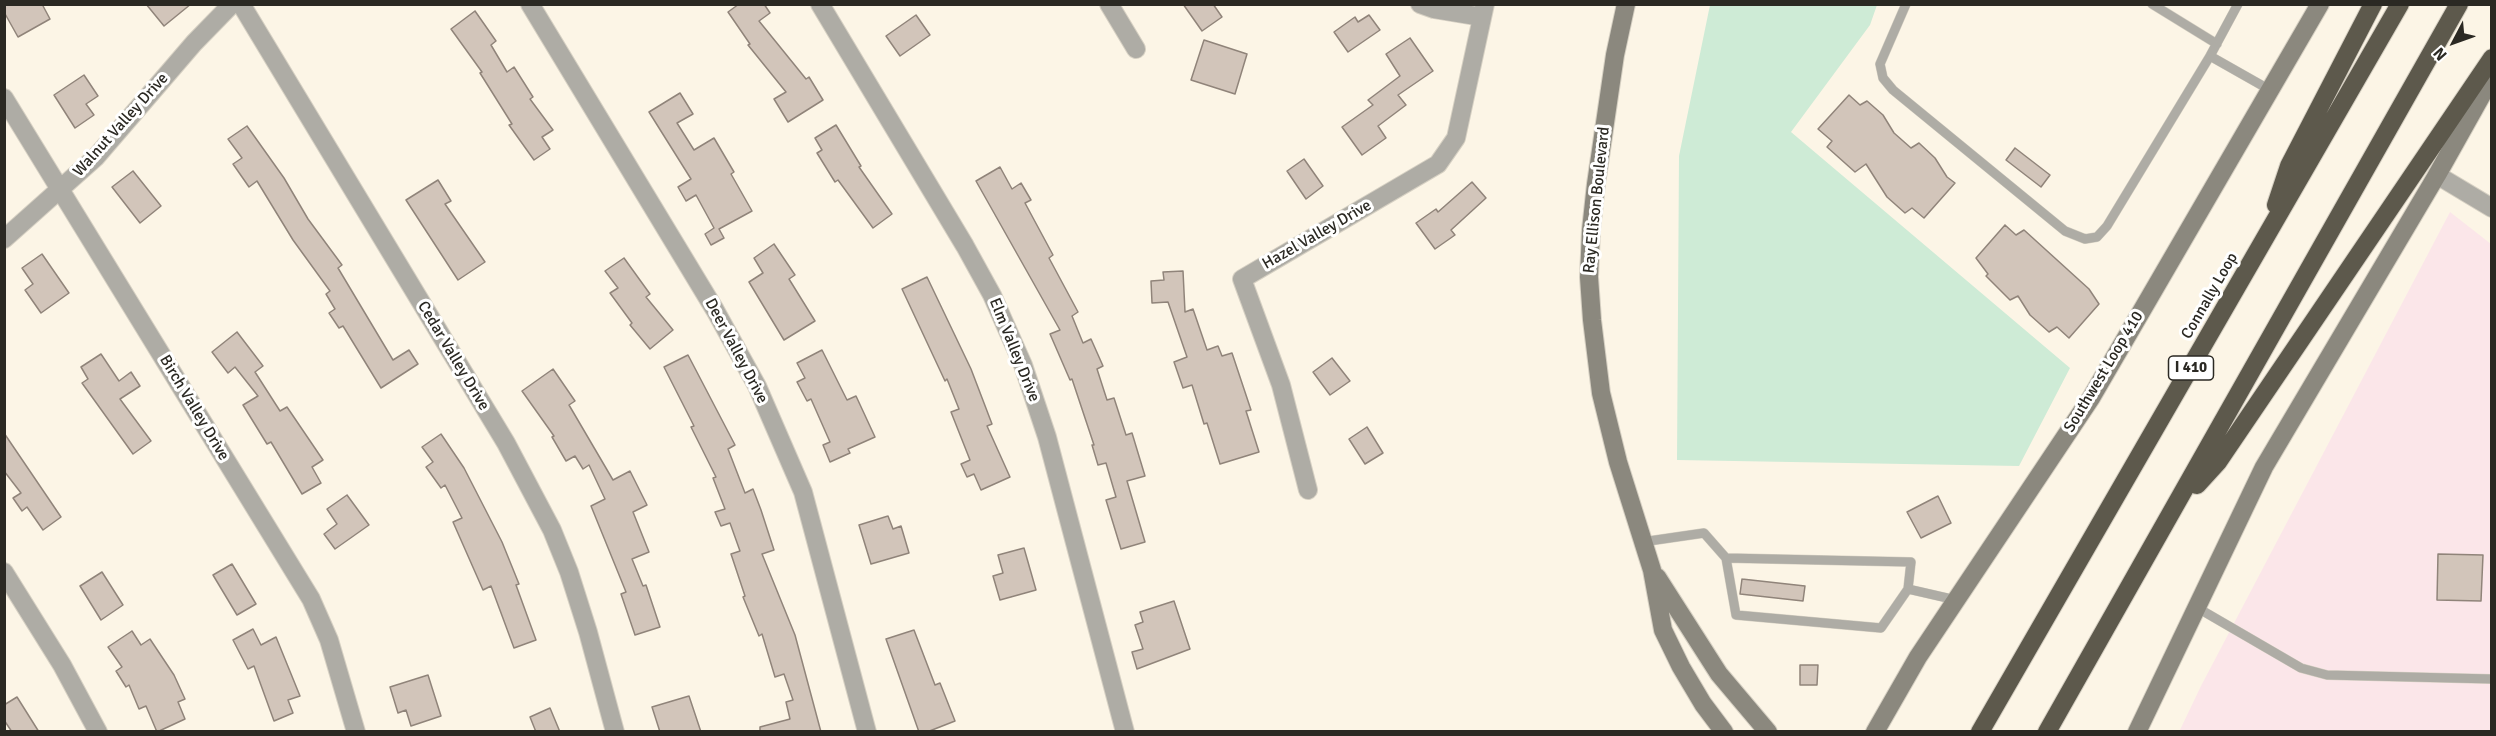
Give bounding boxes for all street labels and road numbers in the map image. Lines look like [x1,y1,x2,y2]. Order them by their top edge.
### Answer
street label: Walnut Valley Drive [69,69,173,181]
street label: Ray Ellison Boulevard [1580,126,1614,274]
street label: Hazel Valley Drive [1259,196,1375,274]
street label: Connally Loop [2178,249,2242,343]
street label: Deer Valley Drive [700,295,772,407]
street label: Elm Valley Drive [984,295,1044,405]
street label: Cedar Valley Drive [413,298,493,414]
street label: Southwest Loop 410 [2060,308,2148,436]
street label: Birch Valley Drive [155,352,233,464]
road number: I 410 [2168,356,2214,380]

